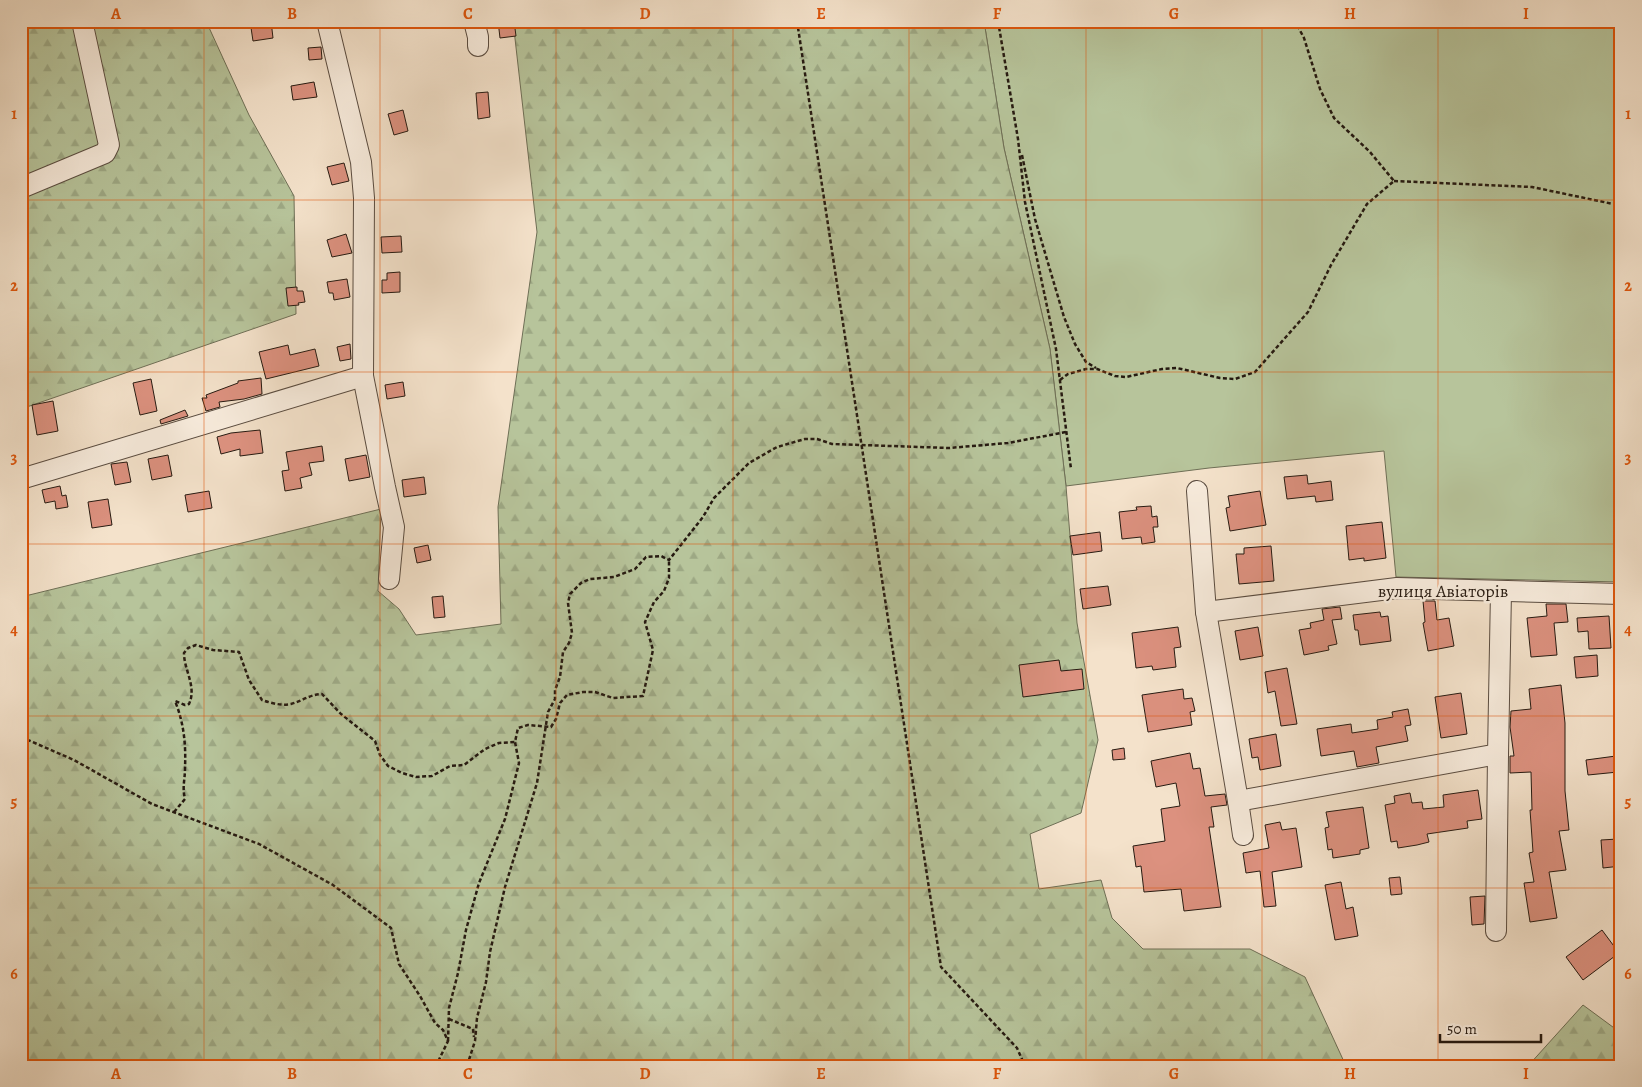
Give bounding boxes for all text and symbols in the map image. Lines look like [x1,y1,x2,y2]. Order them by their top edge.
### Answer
text: A [110,3,122,25]
text: B [287,3,297,25]
text: C [463,3,473,25]
text: D [639,3,651,25]
text: E [816,3,826,25]
text: F [993,3,1002,25]
text: G [1169,3,1179,25]
text: H [1344,3,1356,25]
text: I [1523,3,1529,25]
text: 1 [11,103,17,125]
text: 1 [1625,103,1631,125]
text: 2 [10,275,18,297]
text: 2 [1624,275,1632,297]
text: 3 [11,447,18,469]
text: 3 [1625,447,1632,469]
street label: вулиця Авіаторів [1378,579,1508,603]
text: 4 [10,619,18,641]
text: 4 [1624,619,1632,641]
text: 5 [11,791,18,813]
text: 5 [1625,791,1632,813]
text: 6 [10,963,18,985]
text: 6 [1624,963,1632,985]
scale bar [1440,1012,1541,1044]
text: 50 m [1447,1019,1477,1039]
text: A [110,1063,122,1085]
text: B [287,1063,297,1085]
text: C [463,1063,473,1085]
text: D [639,1063,651,1085]
text: E [816,1063,826,1085]
text: F [993,1063,1002,1085]
text: G [1169,1063,1179,1085]
text: H [1344,1063,1356,1085]
text: I [1523,1063,1529,1085]

